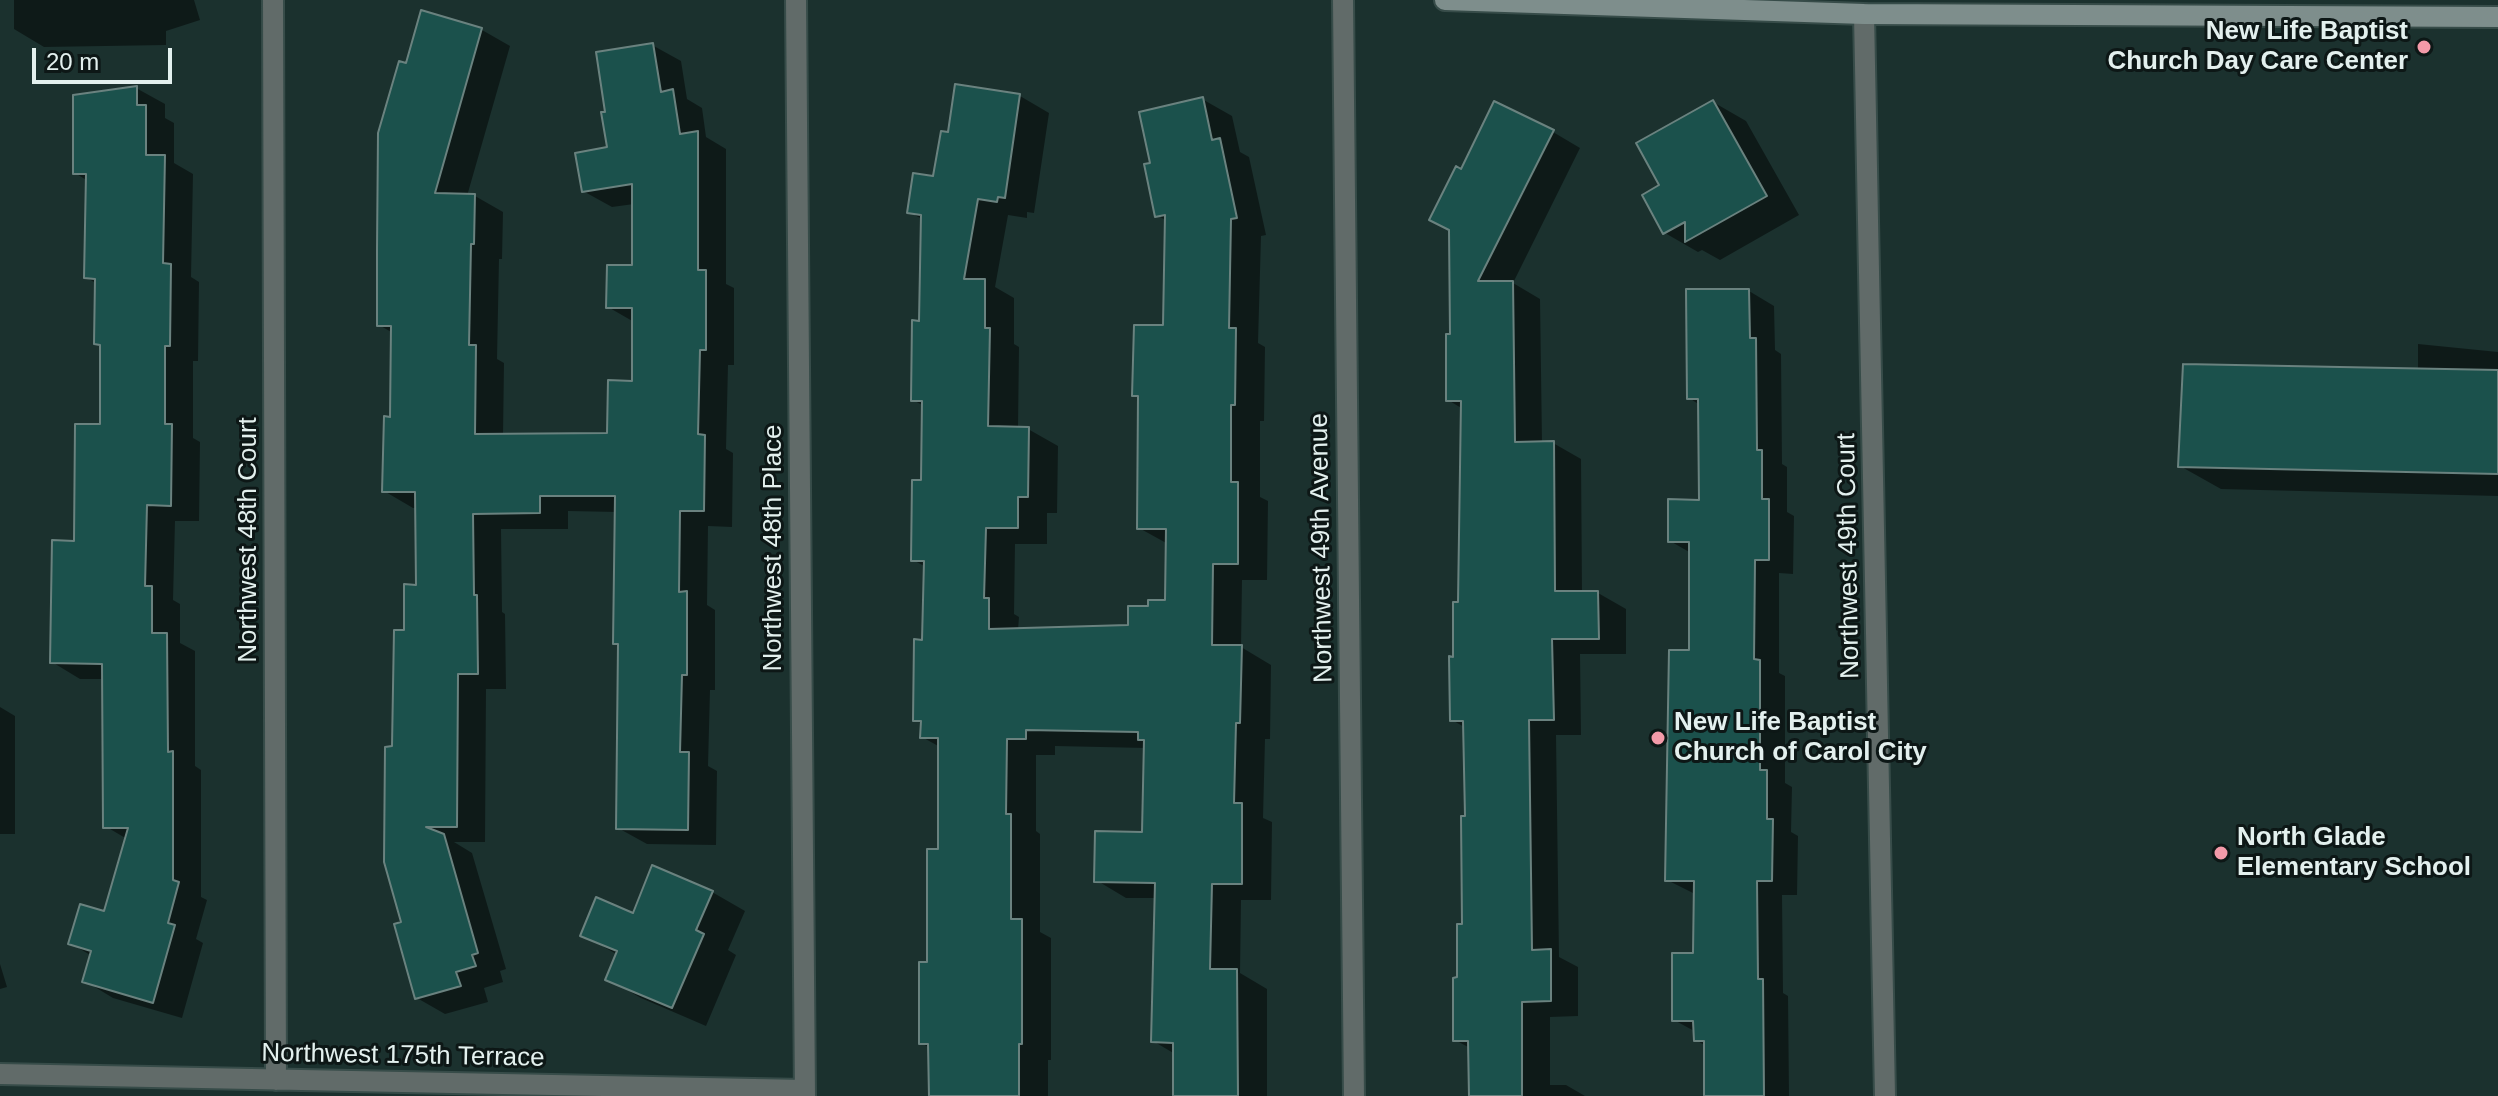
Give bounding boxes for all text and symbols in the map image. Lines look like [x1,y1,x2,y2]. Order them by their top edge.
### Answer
place label: New Life Baptist Church Day Care Center [2107,16,2408,78]
scale bar [36,32,176,82]
marker: New Life Baptist Church Day Care Center [2415,38,2433,56]
text: 20 m [46,48,99,75]
street label: Northwest 49th Avenue [1304,413,1340,683]
street label: Northwest 48th Court [233,417,265,663]
street label: Northwest 48th Place [758,424,790,672]
street label: Northwest 49th Court [1831,433,1867,679]
place label: New Life Baptist Church of Carol City [1674,707,1927,768]
marker: New Life Baptist Church of Carol City [1649,729,1667,747]
place label: North Glade Elementary School [2237,822,2471,884]
marker: North Glade Elementary School [2212,844,2230,862]
street label: Northwest 175th Terrace [261,1038,545,1074]

